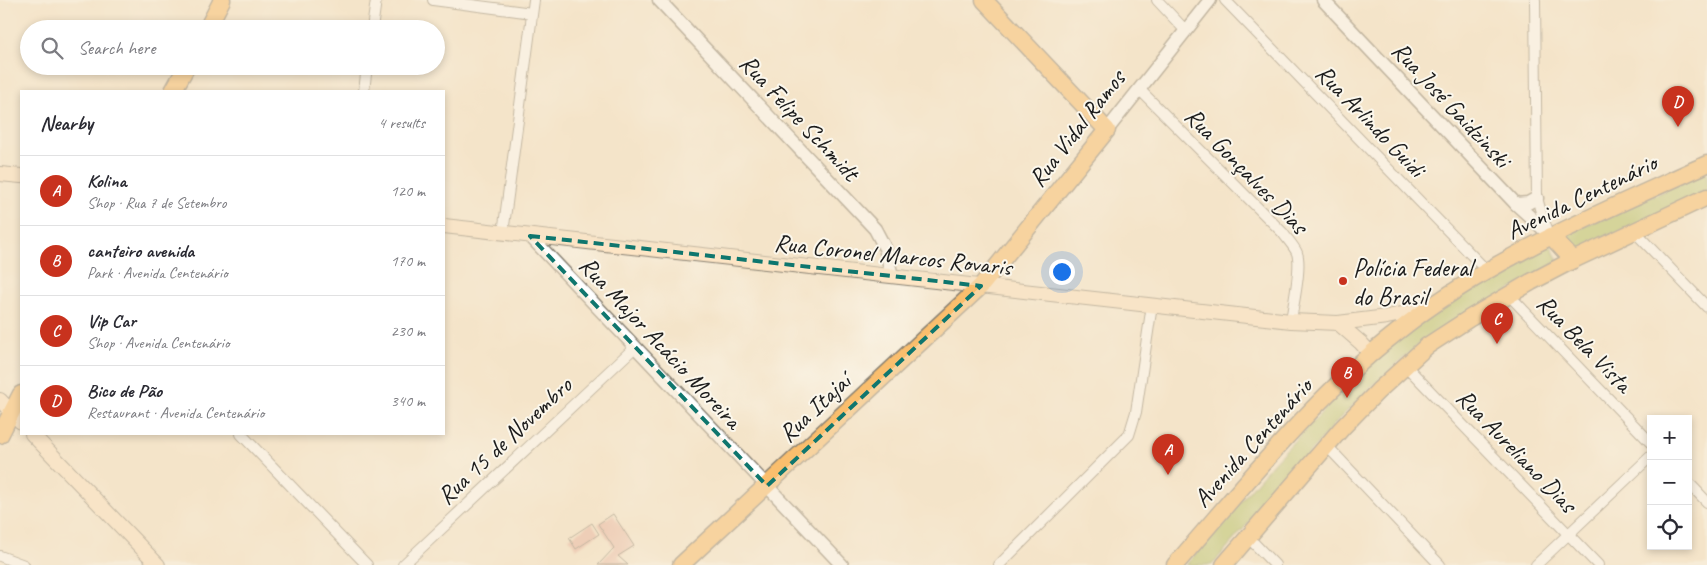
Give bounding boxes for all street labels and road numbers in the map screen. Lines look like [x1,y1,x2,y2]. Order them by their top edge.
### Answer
street label: Rua José Gaidzinski [1385,35,1520,177]
street label: Rua Felipe Schmidt [733,48,868,190]
street label: Rua Arlindo Guidi [1308,58,1434,186]
street label: Rua Vidal Ramos [1021,62,1134,193]
street label: Rua Gonçalves Dias [1178,101,1317,243]
street label: Avenida Centenário [1501,145,1665,247]
street label: Rua Coronel Marcos Rovaris [773,227,1016,284]
street label: Rua Major Acácio Moreira [572,250,750,438]
street label: Rua Bela Vista [1530,288,1641,401]
street label: Rua Itajaí [772,363,861,449]
street label: Rua 15 de Novembro [430,369,580,512]
street label: Avenida Centenário [1186,369,1321,514]
street label: Rua Aureliano Dias [1449,382,1585,521]

